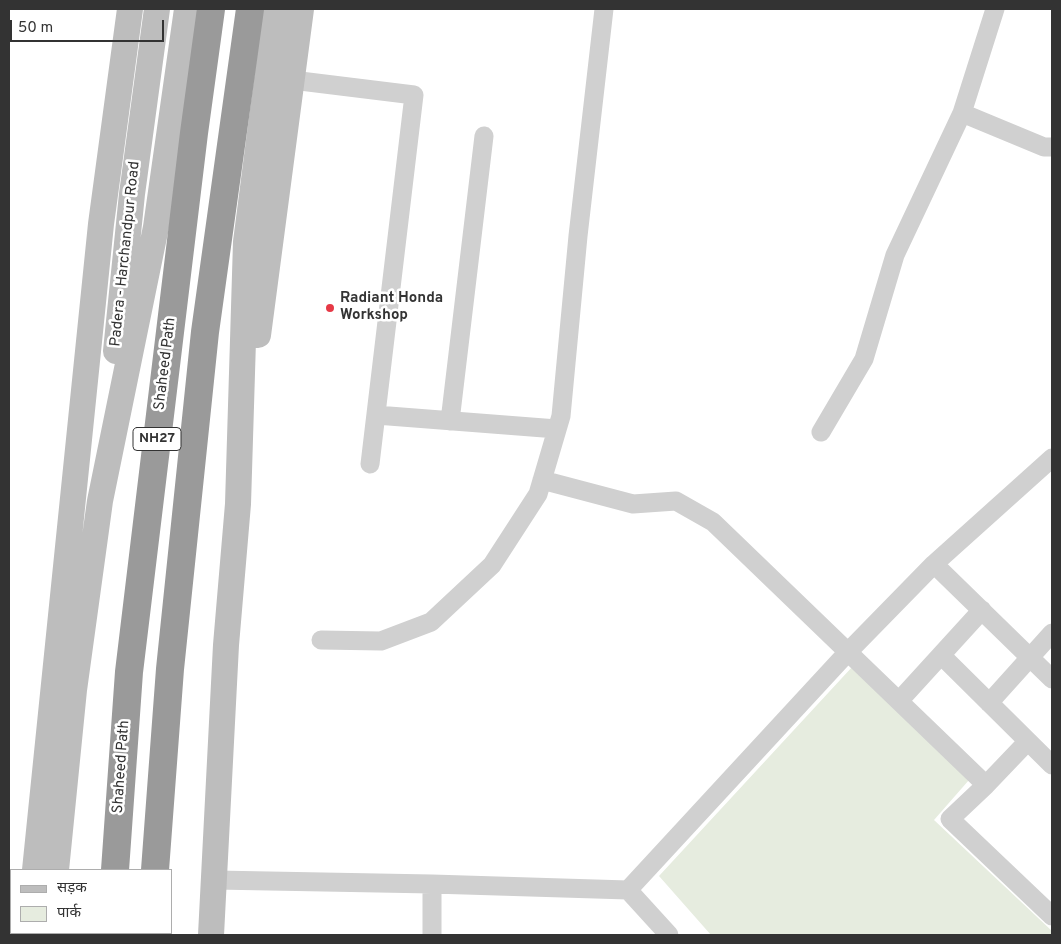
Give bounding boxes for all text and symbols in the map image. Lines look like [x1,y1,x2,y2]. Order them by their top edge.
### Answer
scale bar [12,10,166,42]
text: 50 m [18,19,53,38]
street label: Padera - Harchandpur Road [107,160,145,348]
place label: Radiant Honda Workshop [340,290,443,325]
marker: Radiant Honda Workshop [324,302,336,314]
street label: Shaheed Path [151,317,181,411]
road number: NH27 [133,428,181,450]
street label: Shaheed Path [110,720,134,814]
legend [10,869,172,934]
text: सड़क [57,879,87,898]
text: पार्क [57,904,81,923]

